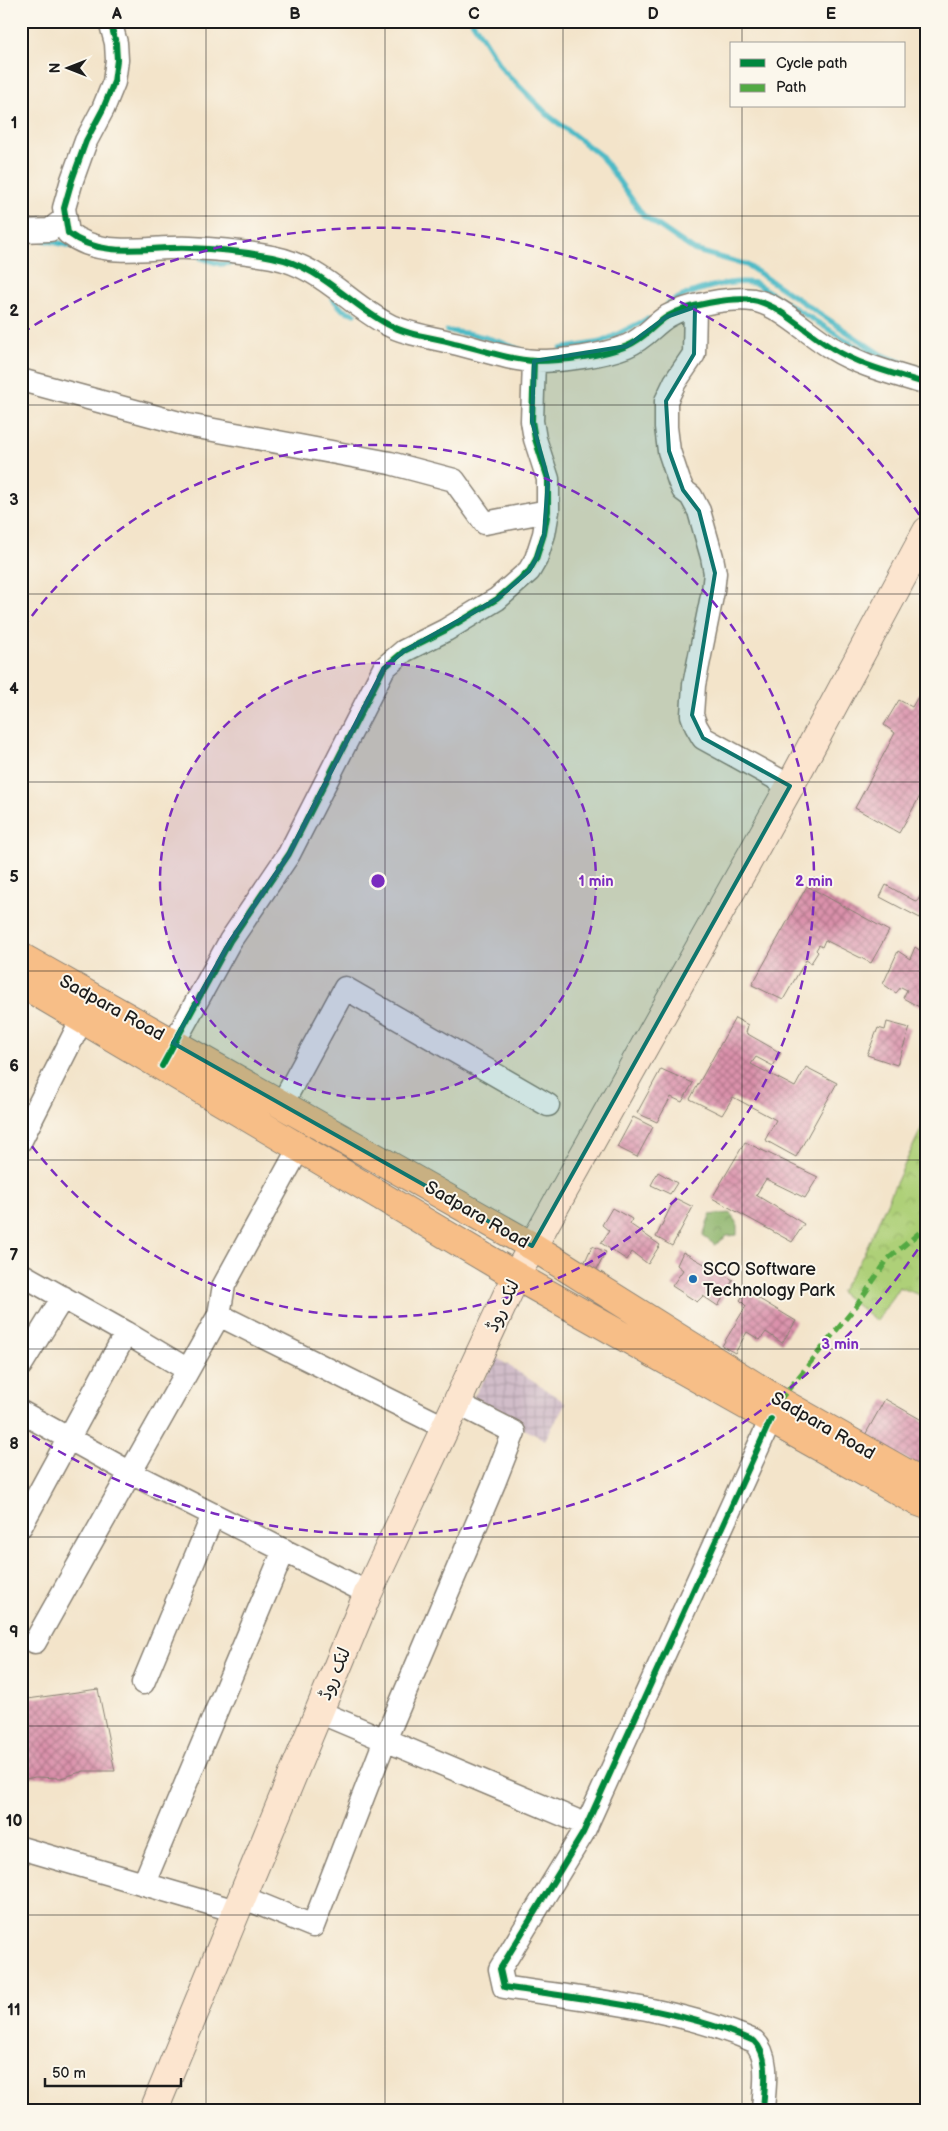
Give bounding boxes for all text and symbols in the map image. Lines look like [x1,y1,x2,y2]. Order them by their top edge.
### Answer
text: A [111,5,122,24]
text: B [289,5,301,24]
text: C [468,5,480,24]
text: D [647,5,659,24]
text: E [826,5,836,24]
north arrow [42,42,92,92]
legend [730,42,906,108]
text: Cycle path [776,54,847,73]
text: N [47,63,64,73]
text: Path [776,78,806,97]
text: 1 [11,114,17,133]
text: 2 [9,302,19,321]
text: 3 [9,491,19,510]
text: 4 [9,680,19,699]
text: 5 [9,868,19,887]
centre of rings [369,872,387,890]
text: 1 min [578,872,614,891]
text: 2 min [795,872,833,891]
street label: Sadpara Road [56,971,168,1045]
text: 6 [9,1057,19,1076]
street label: Sadpara Road [421,1177,533,1253]
text: 7 [10,1246,19,1265]
place label: SCO Software Technology Park [703,1259,835,1301]
marker: SCO Software Technology Park [687,1273,699,1285]
street label: لنک روڈ [482,1277,524,1335]
text: 3 min [821,1335,859,1354]
street label: Sadpara Road [767,1388,879,1464]
text: 8 [9,1435,19,1454]
text: 9 [9,1623,19,1642]
street label: لنک روڈ [315,1645,355,1703]
text: 10 [6,1812,22,1831]
text: 11 [7,2001,21,2020]
scale bar [45,2056,181,2088]
text: 50 m [52,2064,86,2083]

